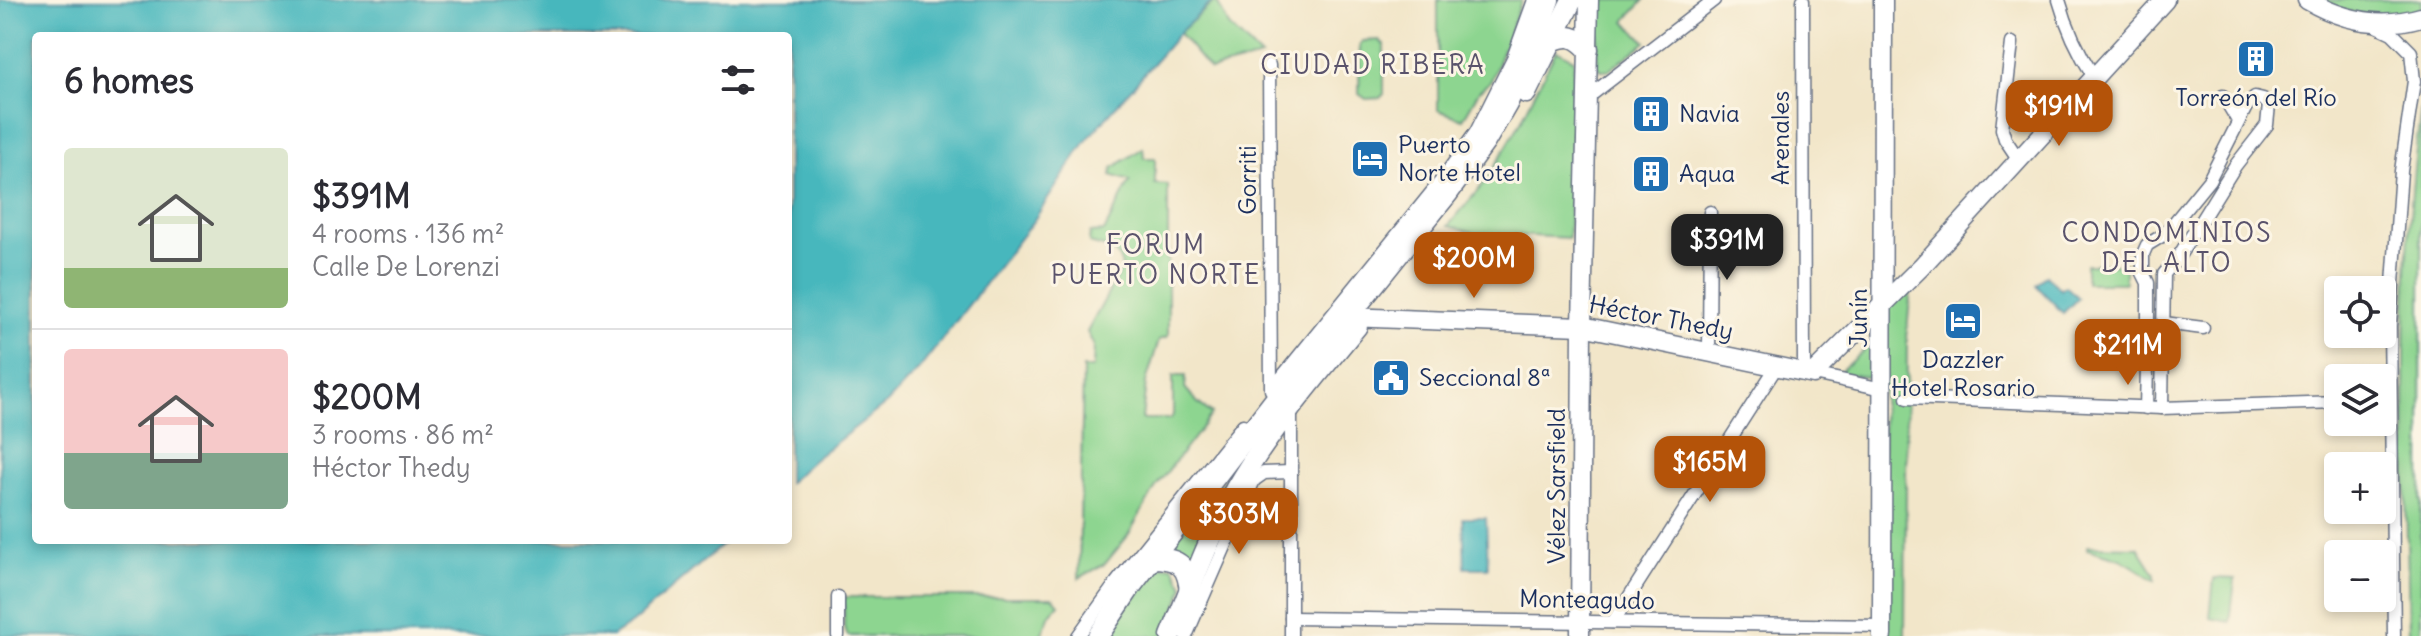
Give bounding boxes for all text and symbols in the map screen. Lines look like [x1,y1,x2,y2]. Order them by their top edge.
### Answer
building icon: Torreón del Río [2235,38,2277,80]
district label: CIUDAD RIBERA [1260,48,1486,81]
icon: filters [716,58,760,102]
text: 6 homes [64,59,194,102]
pin: $191M [2003,80,2115,148]
place label: Torreón del Río [2175,82,2337,112]
text: $191M [2024,89,2094,122]
street label: Arenales [1765,91,1795,185]
building icon: Navia [1630,93,1672,135]
place label: Navia [1679,98,1740,128]
place label: Puerto Norte Hotel [1398,129,1521,187]
hotel icon: Puerto Norte Hotel [1349,138,1391,180]
street label: Gorriti [1232,145,1262,215]
building icon: Aqua [1630,153,1672,195]
place label: Aqua [1679,158,1735,188]
text: $391M [312,174,411,217]
icon: home [128,180,224,276]
pin: $391M [1671,214,1783,282]
district label: CONDOMINIOS DEL ALTO [2061,216,2273,279]
text: 4 rooms · 136 m² [312,217,504,250]
text: $391M [1689,223,1765,256]
district label: FORUM PUERTO NORTE [1051,228,1261,291]
pin: $200M [1418,232,1530,300]
text: $200M [1432,241,1516,274]
text: Calle De Lorenzi [312,250,500,283]
map controls [2324,276,2396,612]
button: locate [2324,276,2396,348]
street label: Héctor Thedy [1586,288,1736,346]
street label: Junín [1843,288,1873,348]
hotel icon: Dazzler Hotel Rosario [1942,300,1984,342]
pin: $211M [2072,319,2184,387]
text: $211M [2093,328,2163,361]
place label: Dazzler Hotel Rosario [1891,344,2035,402]
public building icon: Seccional 8ª [1370,357,1412,399]
place label: Seccional 8ª [1419,362,1551,392]
button: layers [2324,364,2396,436]
text: $200M [312,375,422,418]
icon: home [128,381,224,477]
street label: Vélez Sarsfield [1541,408,1571,564]
text: 3 rooms · 86 m² [312,418,494,451]
pin: $165M [1654,436,1766,504]
text: $165M [1672,445,1748,478]
text: Héctor Thedy [312,451,471,484]
button: + [2324,452,2396,524]
pin: $303M [1183,488,1295,556]
text: $303M [1198,497,1280,530]
button: − [2324,540,2396,612]
street label: Monteagudo [1519,583,1655,615]

